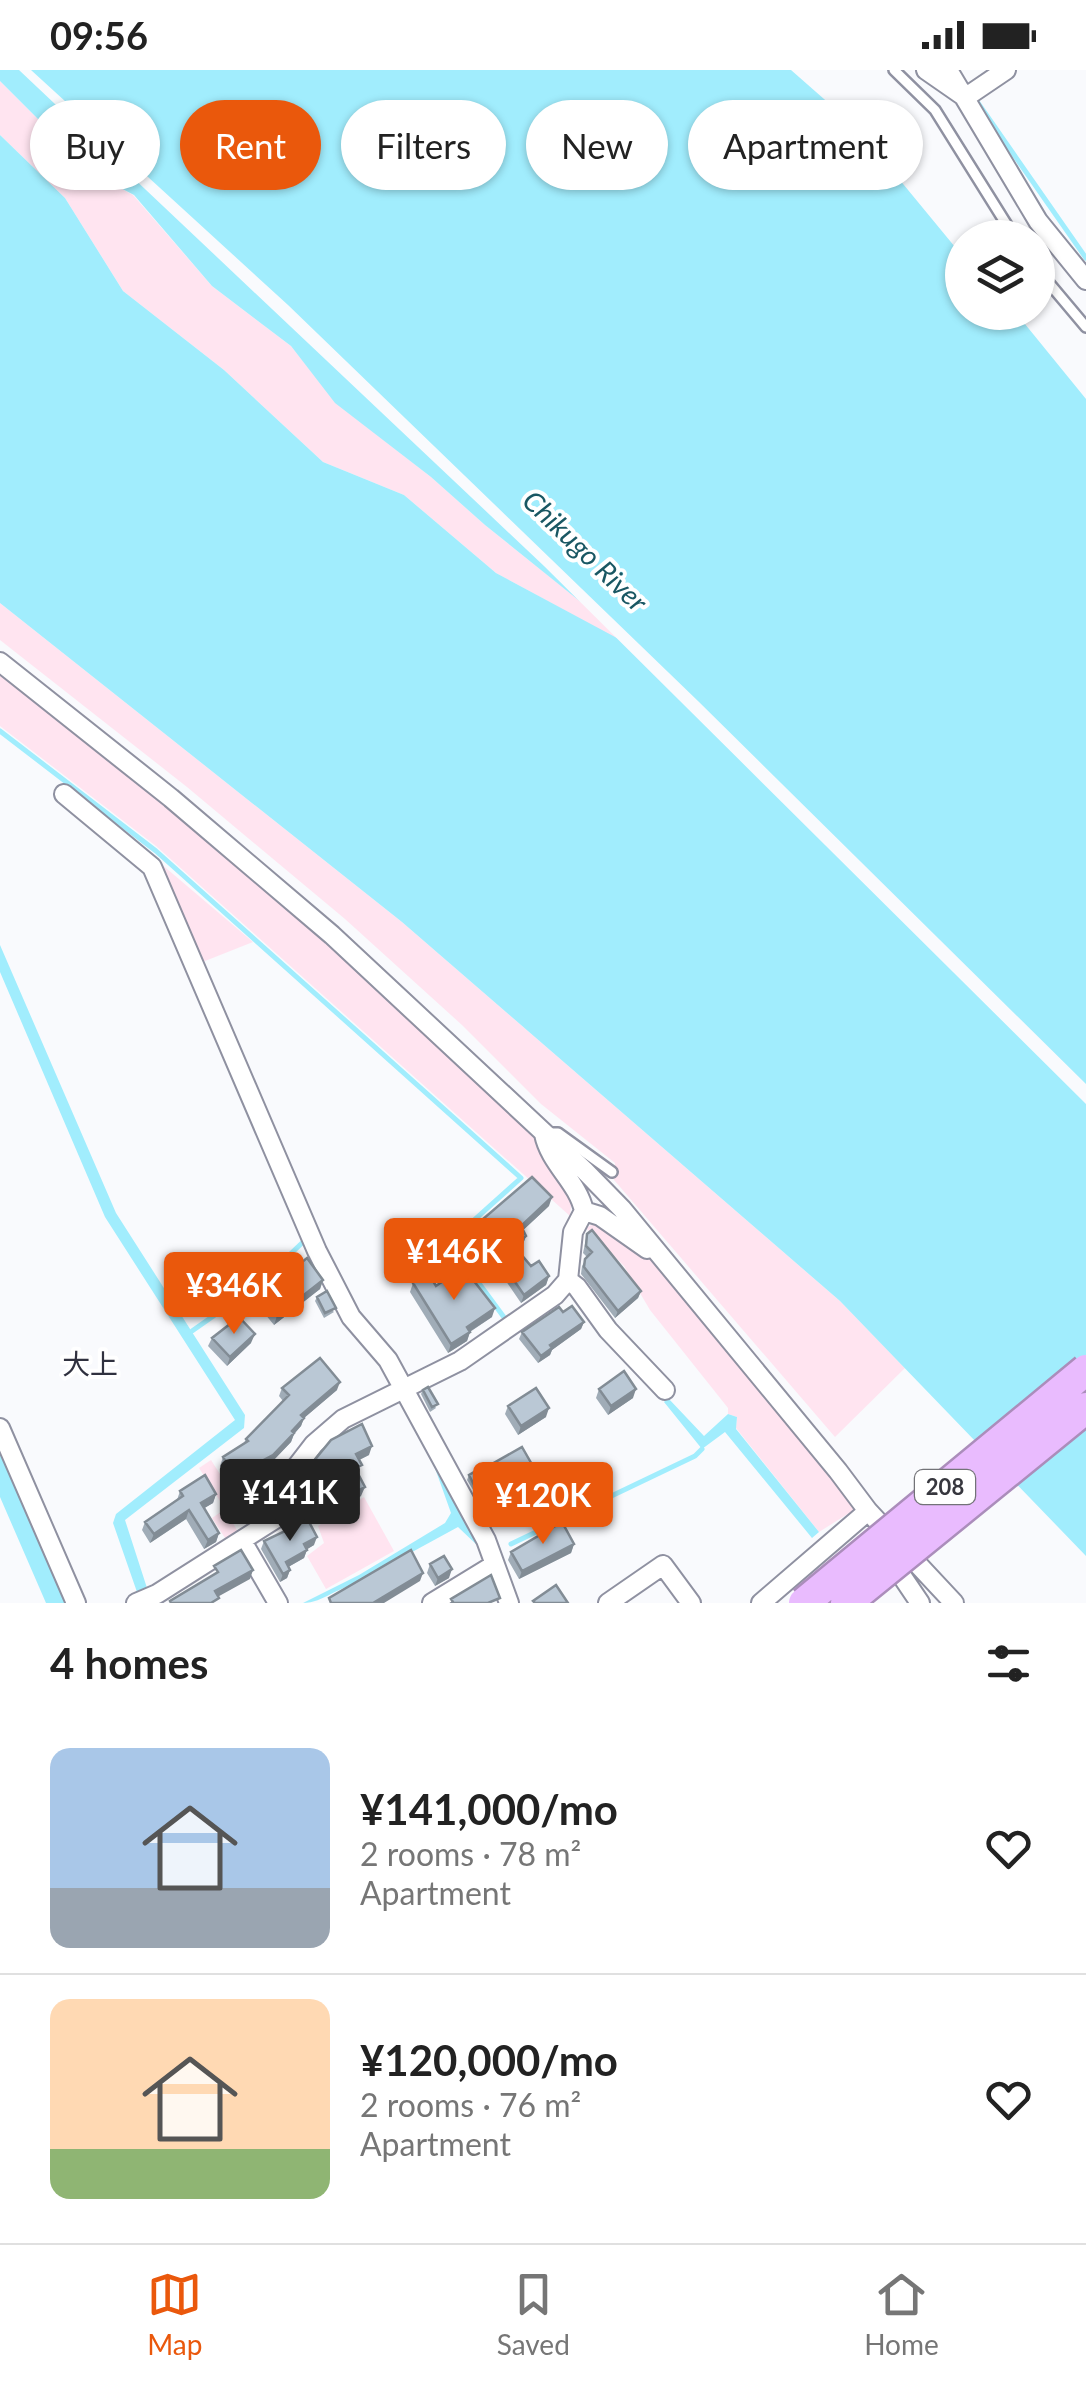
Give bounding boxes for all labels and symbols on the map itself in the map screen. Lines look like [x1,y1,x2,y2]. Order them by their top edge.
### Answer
water label: Chikugo River [516,483,655,618]
pin: ¥146K [384,1218,524,1303]
pin: ¥346K [164,1252,304,1337]
district label: 大上 [62,1346,118,1380]
pin: ¥141K [220,1459,360,1544]
pin: ¥120K [473,1462,613,1547]
road number: 208 [915,1470,975,1504]

